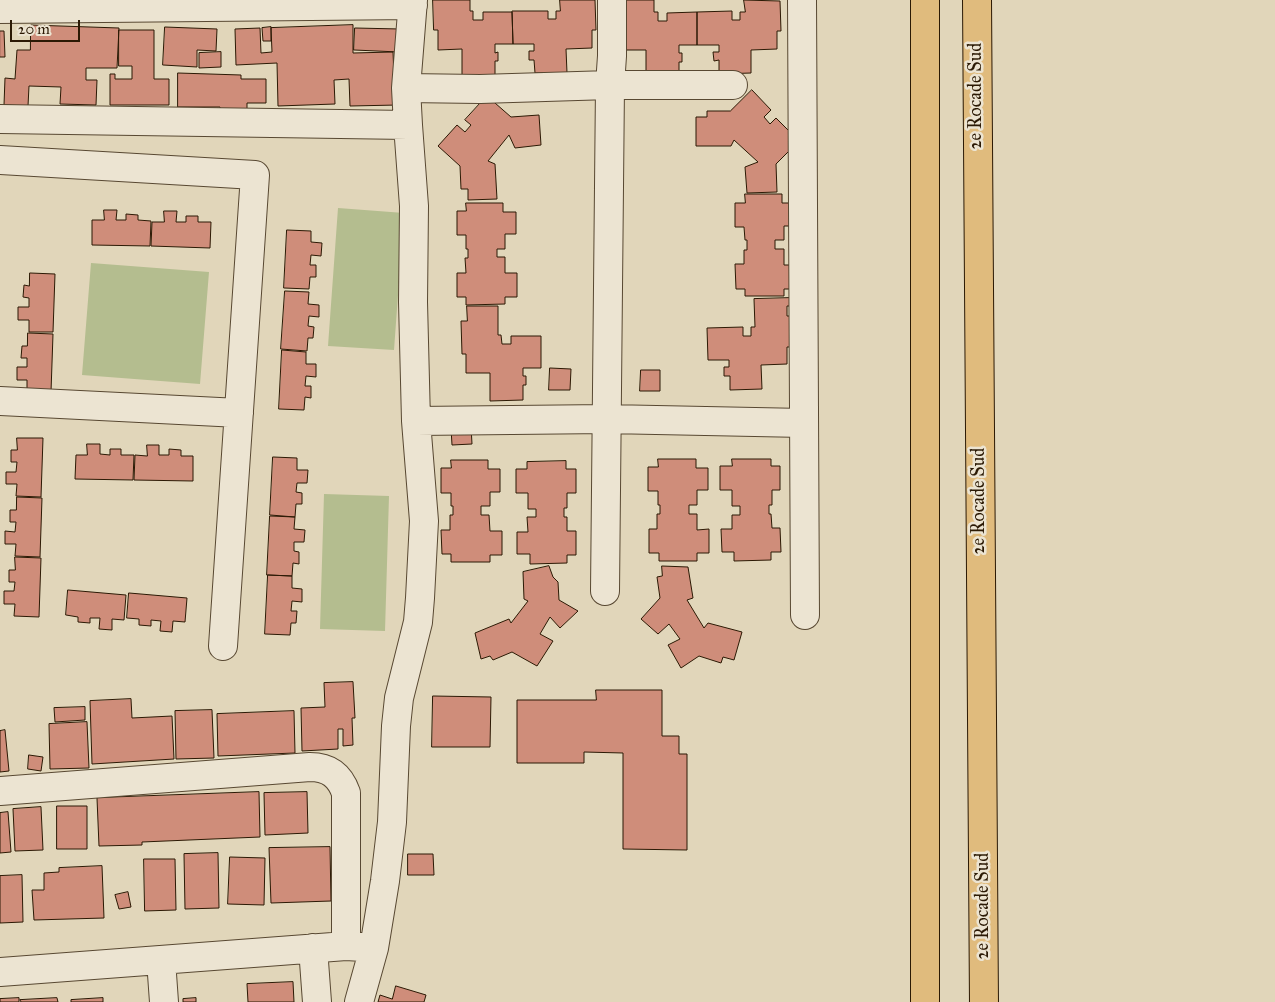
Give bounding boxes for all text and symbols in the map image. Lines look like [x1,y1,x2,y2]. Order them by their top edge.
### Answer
scale bar [12,10,82,42]
text: 20 m [18,20,50,38]
street label: 2e Rocade Sud [966,43,988,149]
street label: 2e Rocade Sud [969,448,991,554]
street label: 2e Rocade Sud [973,853,995,959]

